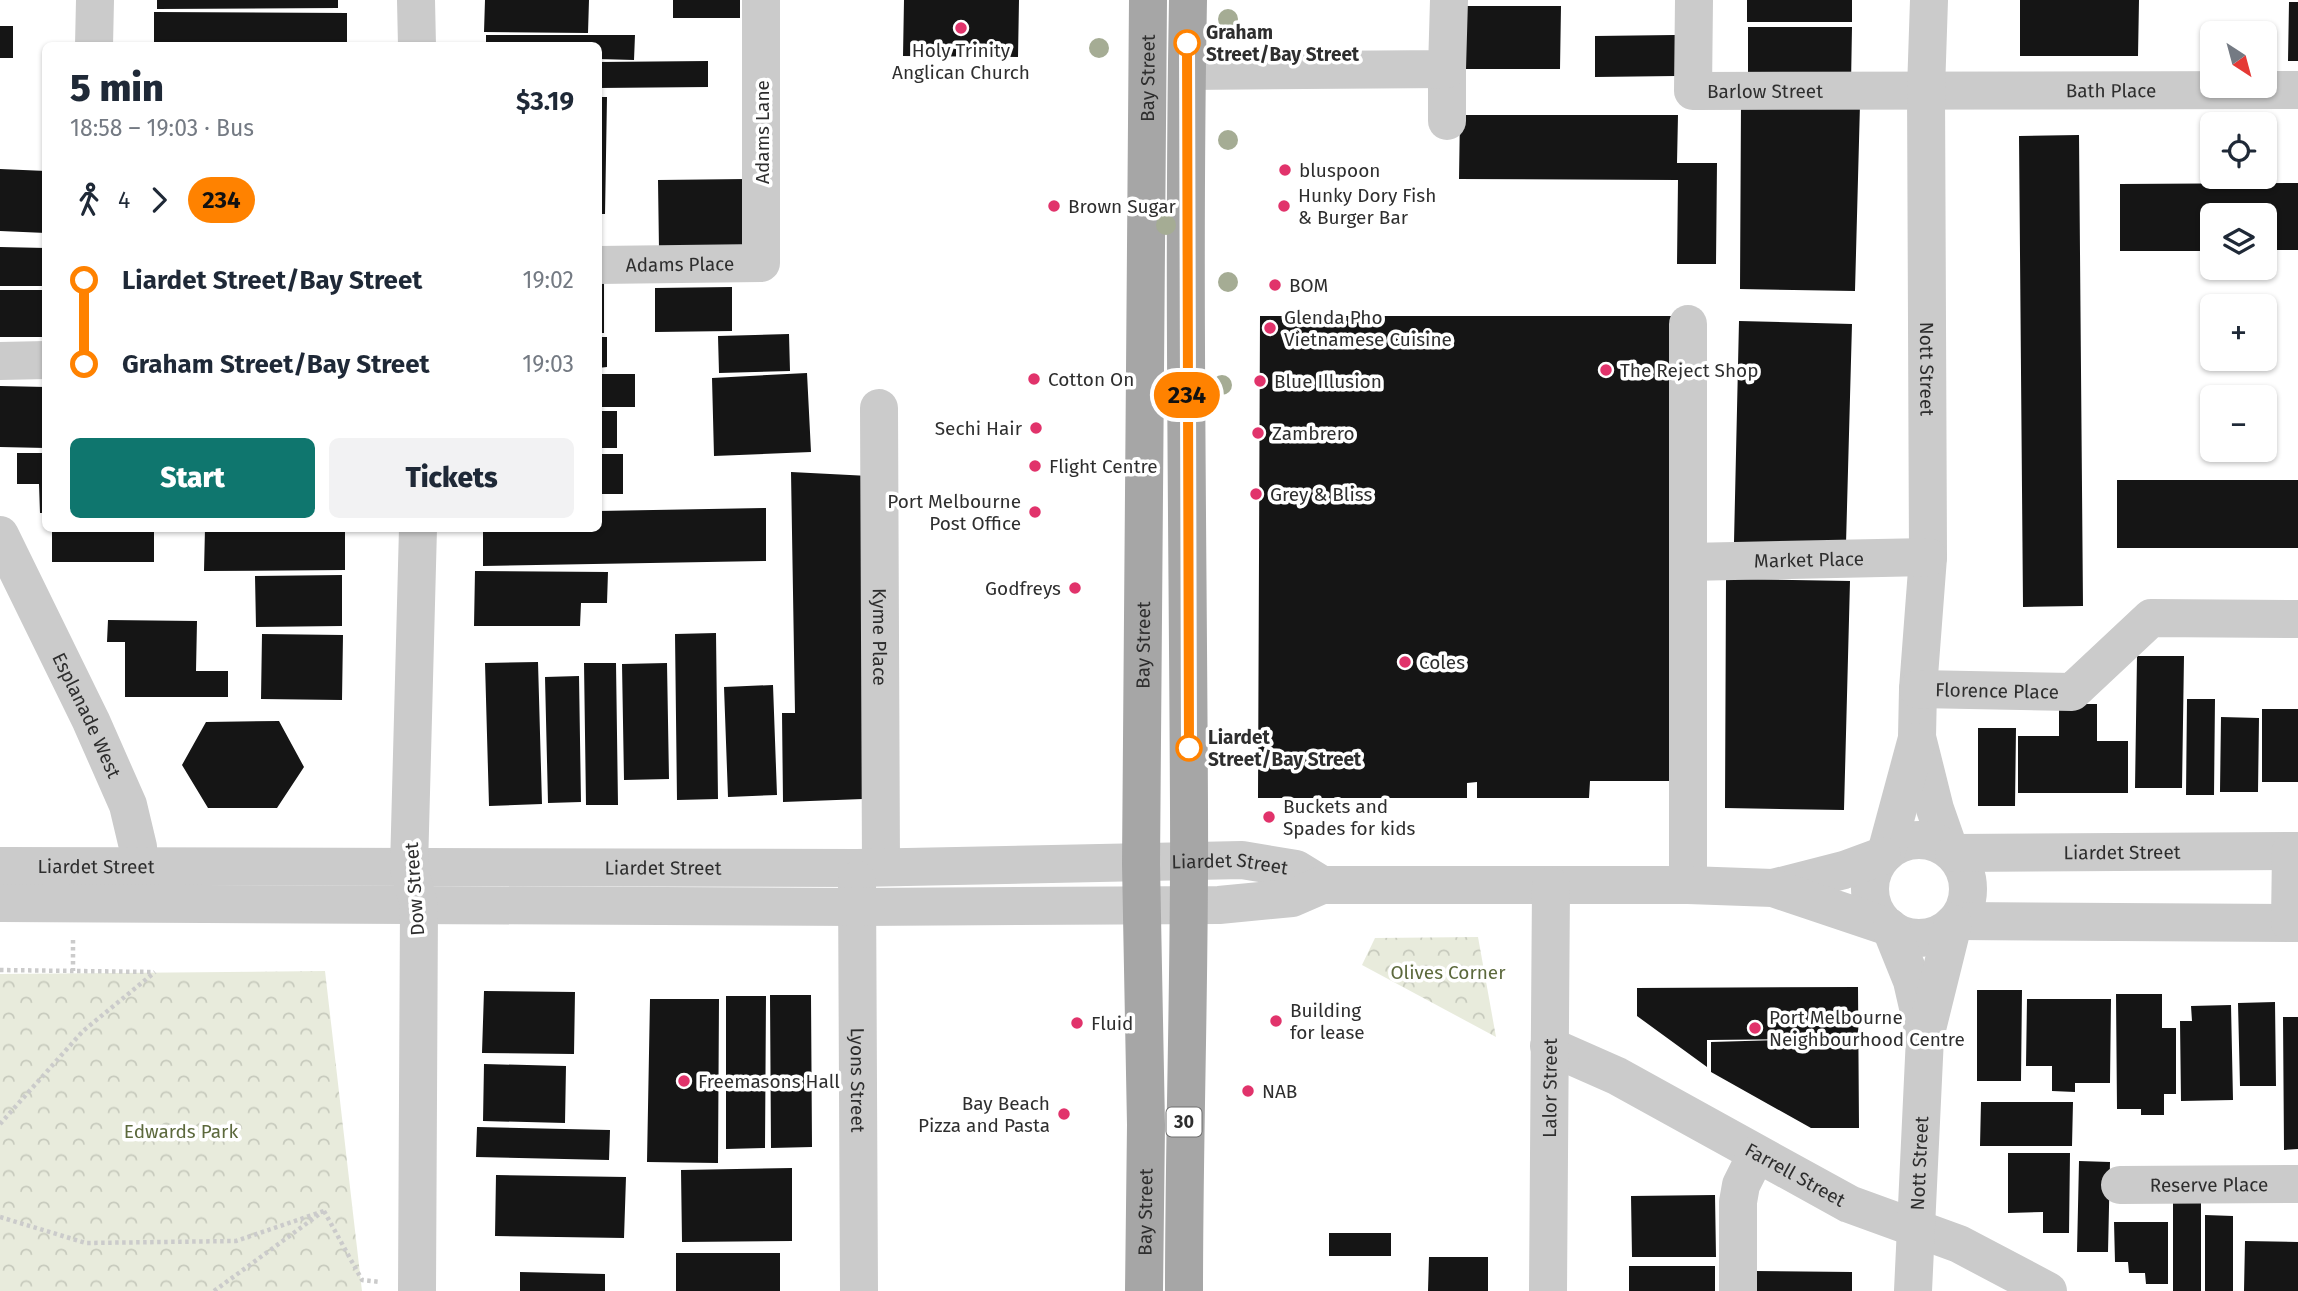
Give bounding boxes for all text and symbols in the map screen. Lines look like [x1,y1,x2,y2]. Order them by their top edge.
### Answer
marker: Holy Trinity Anglican Church [953,20,969,36]
place label: Graham Street/Bay Street [1206,21,1360,66]
north arrow [2200,21,2277,98]
map controls [2200,21,2277,462]
marker: Graham Street/Bay Street [1174,30,1200,56]
street label: Bay Street [1136,34,1160,122]
place label: Holy Trinity Anglican Church [892,39,1030,84]
text: 5 min [70,65,164,111]
street label: Bath Place [2066,79,2156,102]
street label: Adams Lane [751,80,774,184]
street label: Barlow Street [1707,80,1823,103]
text: $3.19 [516,86,574,117]
button: locate [2200,112,2277,189]
text: 18:58 – 19:03 · Bus [70,114,254,142]
place label: bluspoon [1299,159,1380,182]
marker: bluspoon [1277,162,1293,178]
icon: walk [70,181,108,219]
icon: forward [140,181,178,219]
place label: Hunky Dory Fish & Burger Bar [1298,184,1436,229]
text: 4 [118,186,130,214]
text: 234 [202,186,241,214]
place label: Brown Sugar [1068,195,1176,218]
marker: Brown Sugar [1046,198,1062,214]
marker: Hunky Dory Fish & Burger Bar [1276,198,1292,214]
button: layers [2200,203,2277,280]
street label: Adams Place [626,252,734,277]
text: Liardet Street/Bay Street [122,265,422,296]
text: 19:02 [523,266,574,294]
place label: BOM [1289,274,1328,297]
marker: BOM [1267,277,1283,293]
button: + [2200,294,2277,371]
place label: Glenda Pho Vietnamese Cuisine [1284,306,1452,351]
marker: Glenda Pho Vietnamese Cuisine [1262,320,1278,336]
street label: Nott Street [1915,322,1938,416]
text: Graham Street/Bay Street [122,349,430,380]
text: 19:03 [522,350,574,378]
place label: The Reject Shop [1620,359,1758,382]
marker: The Reject Shop [1598,362,1614,378]
place label: Cotton On [1048,368,1134,391]
place label: Blue Illusion [1274,370,1382,393]
marker: Cotton On [1026,371,1042,387]
line badge: 234 [1147,372,1227,418]
marker: Blue Illusion [1252,373,1268,389]
text: 234 [1168,381,1206,409]
button: − [2200,385,2277,462]
place label: Sechi Hair [935,417,1023,440]
marker: Sechi Hair [1028,420,1044,436]
place label: Zambrero [1272,422,1355,445]
marker: Zambrero [1250,425,1266,441]
button: Start [70,438,315,518]
button: Tickets [329,438,574,518]
place label: Flight Centre [1049,455,1158,478]
marker: Flight Centre [1027,458,1043,474]
place label: Grey & Bliss [1270,483,1372,506]
marker: Grey & Bliss [1248,486,1264,502]
place label: Port Melbourne Post Office [887,490,1021,535]
marker: Port Melbourne Post Office [1027,504,1043,520]
street label: Market Place [1754,547,1864,573]
place label: Godfreys [985,577,1061,600]
marker: Godfreys [1067,580,1083,596]
street label: Kyme Place [868,588,891,686]
street label: Bay Street [1131,601,1155,689]
street label: Esplanade West [47,649,126,782]
place label: Coles [1419,651,1465,674]
marker: Coles [1397,654,1413,670]
street label: Florence Place [1935,678,2059,704]
place label: Liardet Street/Bay Street [1208,726,1362,771]
marker: Liardet Street/Bay Street [1176,735,1202,761]
place label: Buckets and Spades for kids [1283,795,1416,840]
marker: Buckets and Spades for kids [1261,809,1277,825]
street label: Dow Street [400,841,429,936]
street label: Liardet Street [2063,841,2181,864]
street label: Liardet Street [1171,848,1290,880]
street label: Liardet Street [37,855,155,878]
street label: Liardet Street [604,856,722,880]
park label: Olives Corner [1390,961,1506,984]
place label: Building for lease [1290,999,1365,1044]
place label: Port Melbourne Neighbourhood Centre [1769,1006,1965,1051]
place label: Fluid [1091,1012,1133,1035]
marker: Building for lease [1268,1013,1284,1029]
marker: Fluid [1069,1015,1085,1031]
marker: Port Melbourne Neighbourhood Centre [1747,1020,1763,1036]
street label: Lyons Street [846,1027,869,1133]
street label: Lalor Street [1538,1038,1562,1138]
place label: Freemasons Hall [698,1070,840,1093]
marker: Freemasons Hall [676,1073,692,1089]
place label: NAB [1262,1080,1297,1103]
marker: NAB [1240,1083,1256,1099]
place label: Bay Beach Pizza and Pasta [918,1092,1050,1137]
marker: Bay Beach Pizza and Pasta [1056,1106,1072,1122]
road number: 30 [1166,1107,1202,1136]
street label: Nott Street [1906,1115,1933,1211]
park label: Edwards Park [124,1120,238,1143]
street label: Farrell Street [1741,1138,1849,1212]
street label: Bay Street [1133,1168,1157,1256]
street label: Reserve Place [2150,1173,2268,1197]

